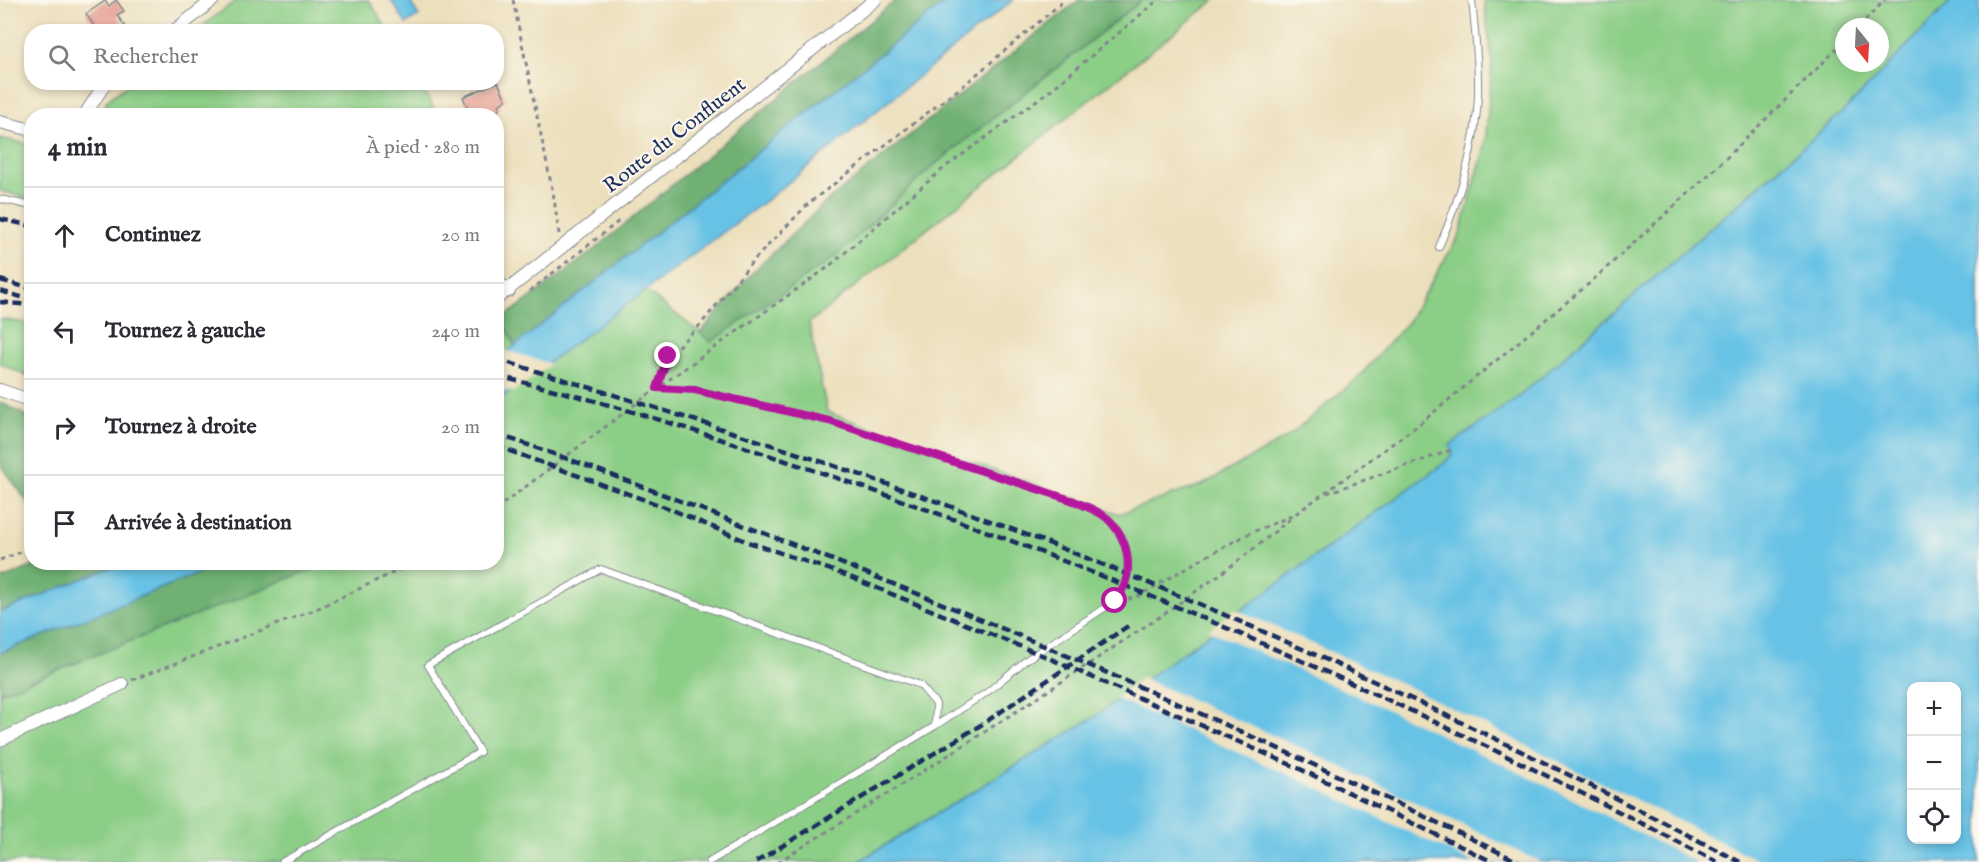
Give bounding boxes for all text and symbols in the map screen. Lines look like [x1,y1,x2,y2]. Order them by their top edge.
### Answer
north arrow [1835,18,1889,72]
search box [24,24,504,90]
icon: search [45,41,78,74]
text: Rechercher [93,43,198,71]
street label: Route du Confluent [598,72,752,200]
text: 4 min [48,131,107,164]
text: À pied · 280 m [366,135,480,160]
icon: ahead [48,219,81,252]
text: Continuez [105,221,201,249]
text: 20 m [441,223,480,248]
icon: left [48,315,81,348]
text: Tournez à gauche [105,317,265,345]
text: 240 m [431,319,480,344]
route end [654,342,680,368]
icon: right [48,411,81,444]
text: Tournez à droite [105,413,256,441]
text: 20 m [441,415,480,440]
icon: arrive [48,507,81,540]
text: Arrivée à destination [105,509,292,537]
route start [1101,587,1127,613]
map controls [1907,682,1961,844]
button: + [1907,682,1961,736]
button: − [1907,736,1961,790]
button: locate [1907,790,1961,844]

